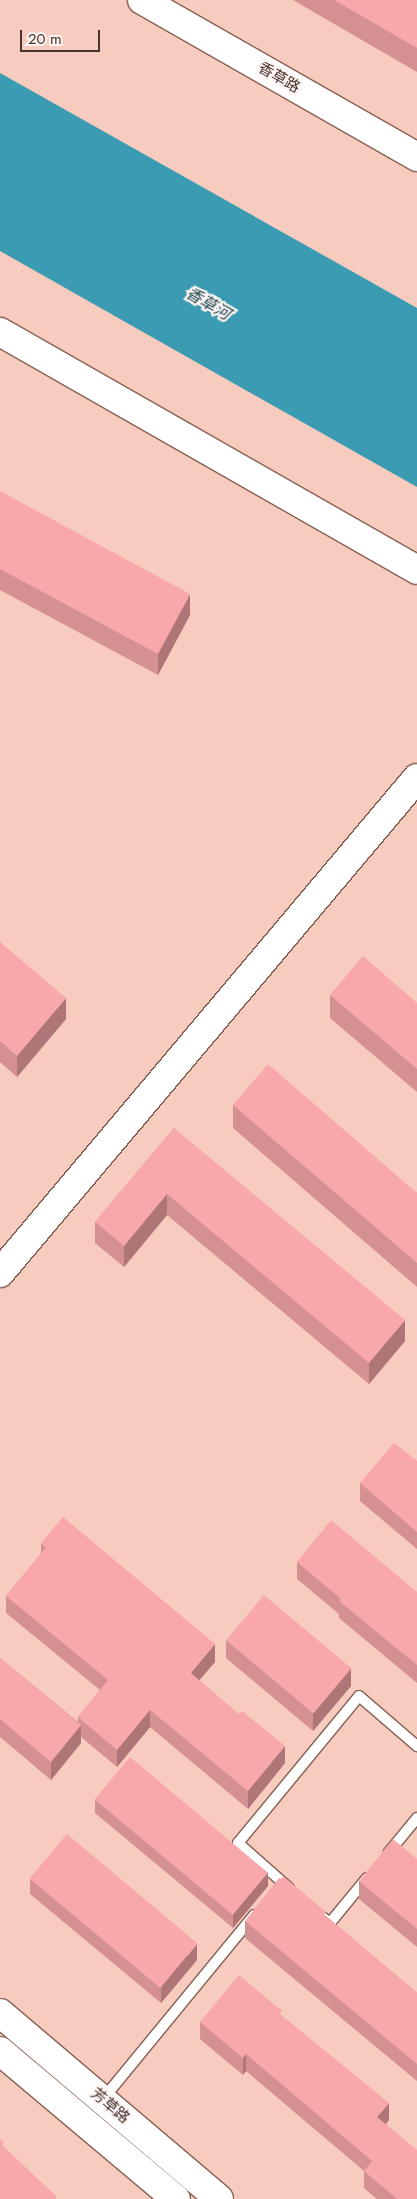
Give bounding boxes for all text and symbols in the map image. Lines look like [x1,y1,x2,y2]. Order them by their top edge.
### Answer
scale bar [22,20,102,52]
text: 20 m [28,28,62,50]
street label: 香草路 [255,59,303,97]
water label: 香草河 [182,284,234,324]
street label: 芳草路 [87,2085,133,2127]

